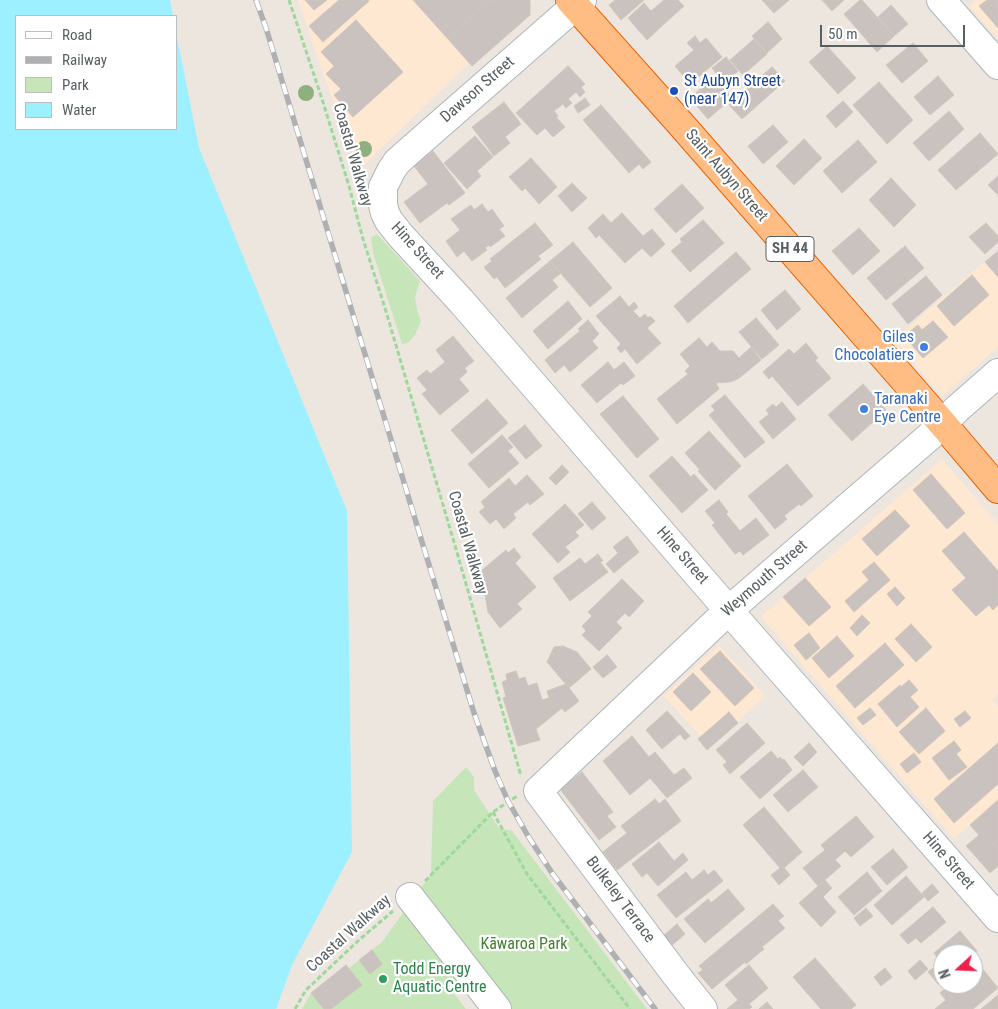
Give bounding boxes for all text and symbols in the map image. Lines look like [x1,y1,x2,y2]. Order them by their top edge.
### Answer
legend [15,15,178,130]
scale bar [823,15,968,47]
text: 50 m [828,25,858,43]
text: Road [62,26,92,44]
text: Railway [62,51,107,69]
street label: Dawson Street [437,53,519,127]
place label: St Aubyn Street (near 147) [684,72,781,110]
text: Park [62,76,89,94]
marker: St Aubyn Street (near 147) [668,85,680,97]
text: Water [62,101,96,119]
street label: Coastal Walkway [328,101,376,209]
street label: Saint Aubyn Street [681,126,771,226]
street label: Hine Street [386,219,448,283]
road number: SH 44 [766,236,814,262]
place label: Giles Chocolatiers [834,328,914,366]
marker: Giles Chocolatiers [918,341,930,353]
place label: Taranaki Eye Centre [874,390,941,428]
marker: Taranaki Eye Centre [858,403,870,415]
street label: Coastal Walkway [443,489,491,597]
street label: Hine Street [652,523,712,589]
street label: Weymouth Street [718,537,812,621]
street label: Hine Street [918,828,978,894]
street label: Bulkeley Terrace [581,853,659,947]
street label: Coastal Walkway [303,891,395,977]
park label: Kāwaroa Park [480,935,568,955]
north arrow [933,944,983,994]
place label: Todd Energy Aquatic Centre [393,960,486,998]
text: N [936,967,954,981]
marker: Todd Energy Aquatic Centre [377,973,389,985]

